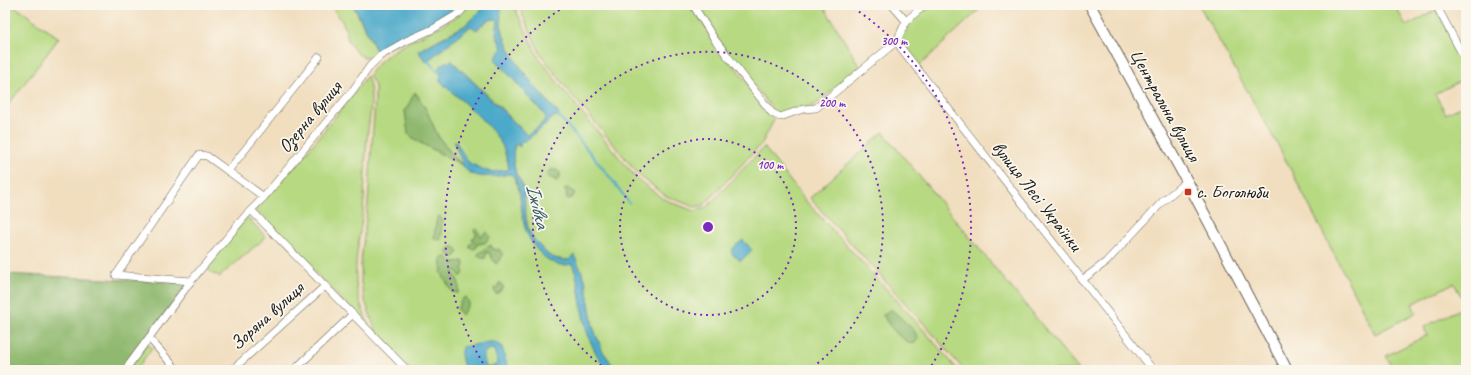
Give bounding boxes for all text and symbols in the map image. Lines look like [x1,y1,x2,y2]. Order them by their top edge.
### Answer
text: 300 m [881,33,908,49]
street label: Центральна вулиця [1124,44,1207,167]
street label: Озерна вулиця [273,75,348,158]
text: 200 m [819,95,846,111]
street label: вулиця Лесі Українки [987,136,1088,257]
text: 100 m [757,157,784,173]
place label: с. Боголюби [1196,180,1269,204]
water label: Іжівка [520,181,556,233]
marker: с. Боголюби [1183,187,1193,197]
centre of rings [701,220,715,234]
street label: Зоряна вулиця [225,276,310,355]

